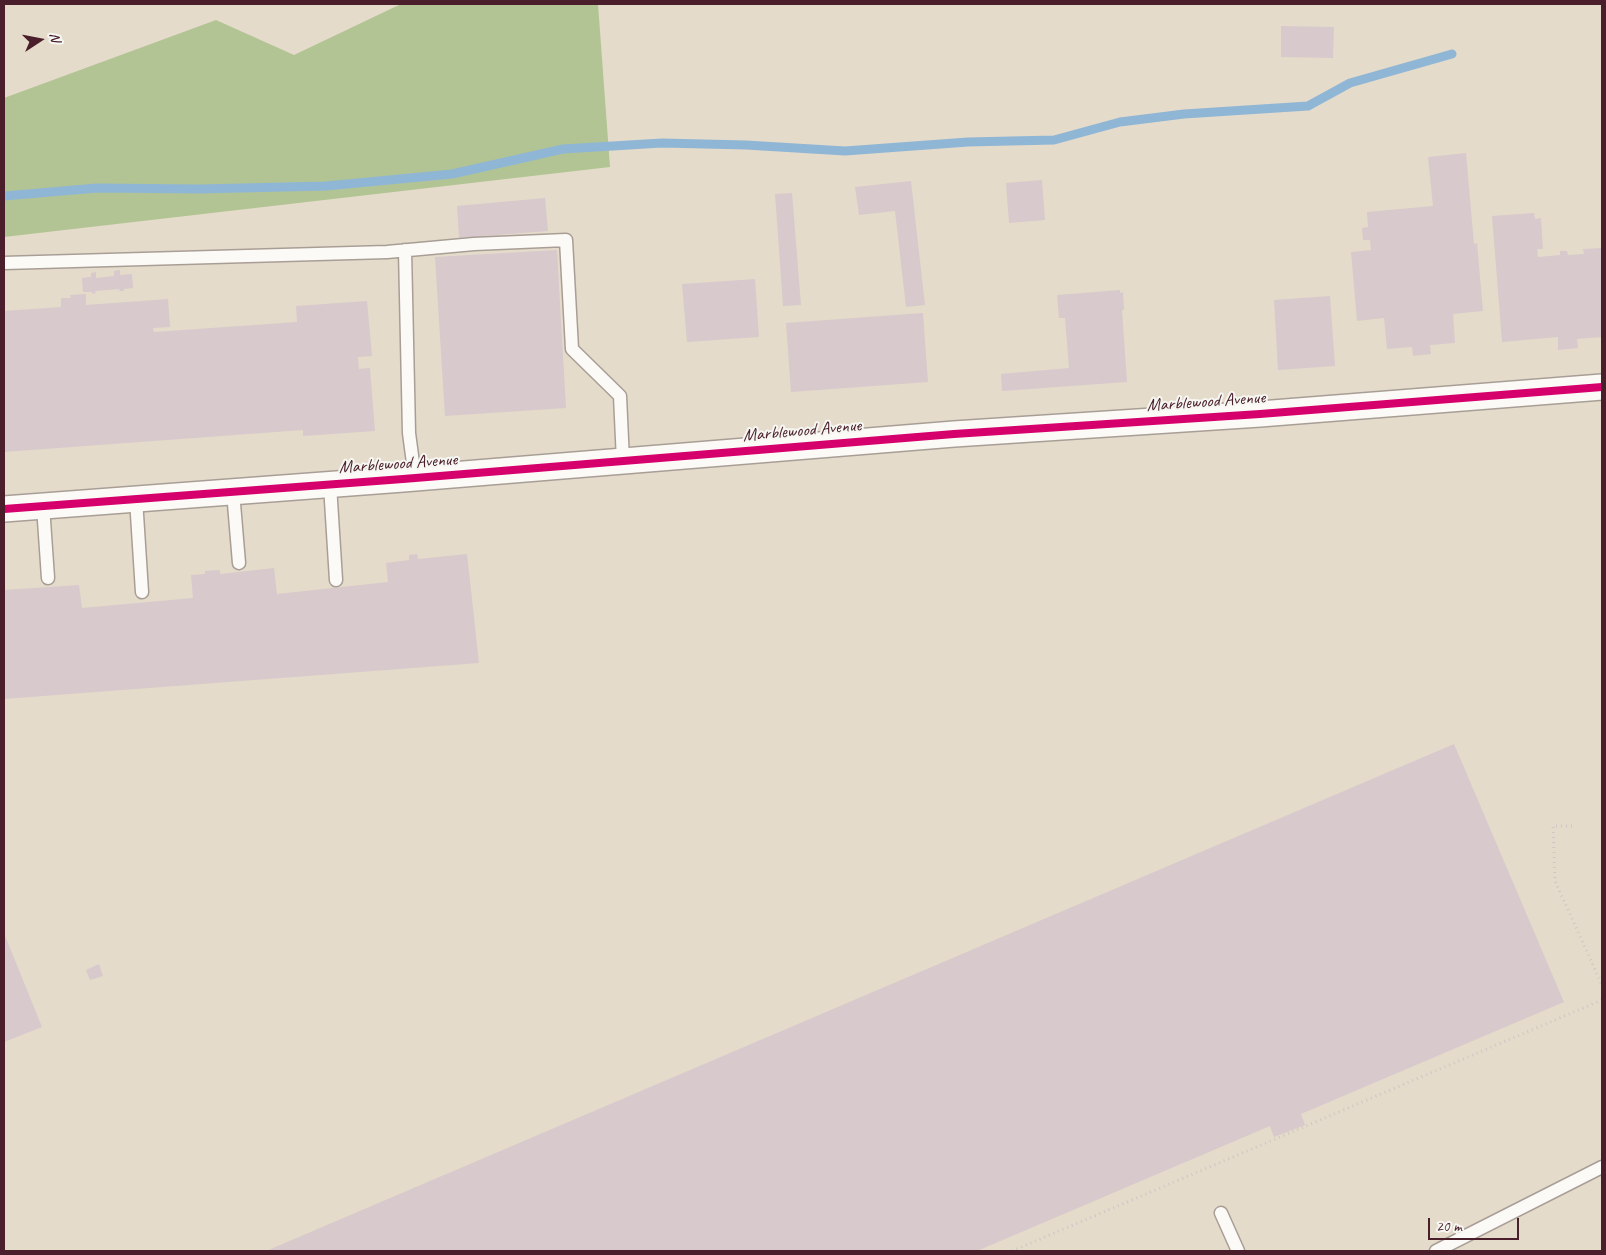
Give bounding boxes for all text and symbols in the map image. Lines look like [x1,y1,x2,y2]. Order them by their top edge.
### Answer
north arrow [15,15,65,65]
text: N [46,31,64,43]
street label: Marblewood Avenue [1146,387,1266,417]
street label: Marblewood Avenue [742,415,862,447]
street label: Marblewood Avenue [338,449,458,479]
scale bar [1431,1208,1522,1240]
text: 20 m [1436,1217,1462,1236]

